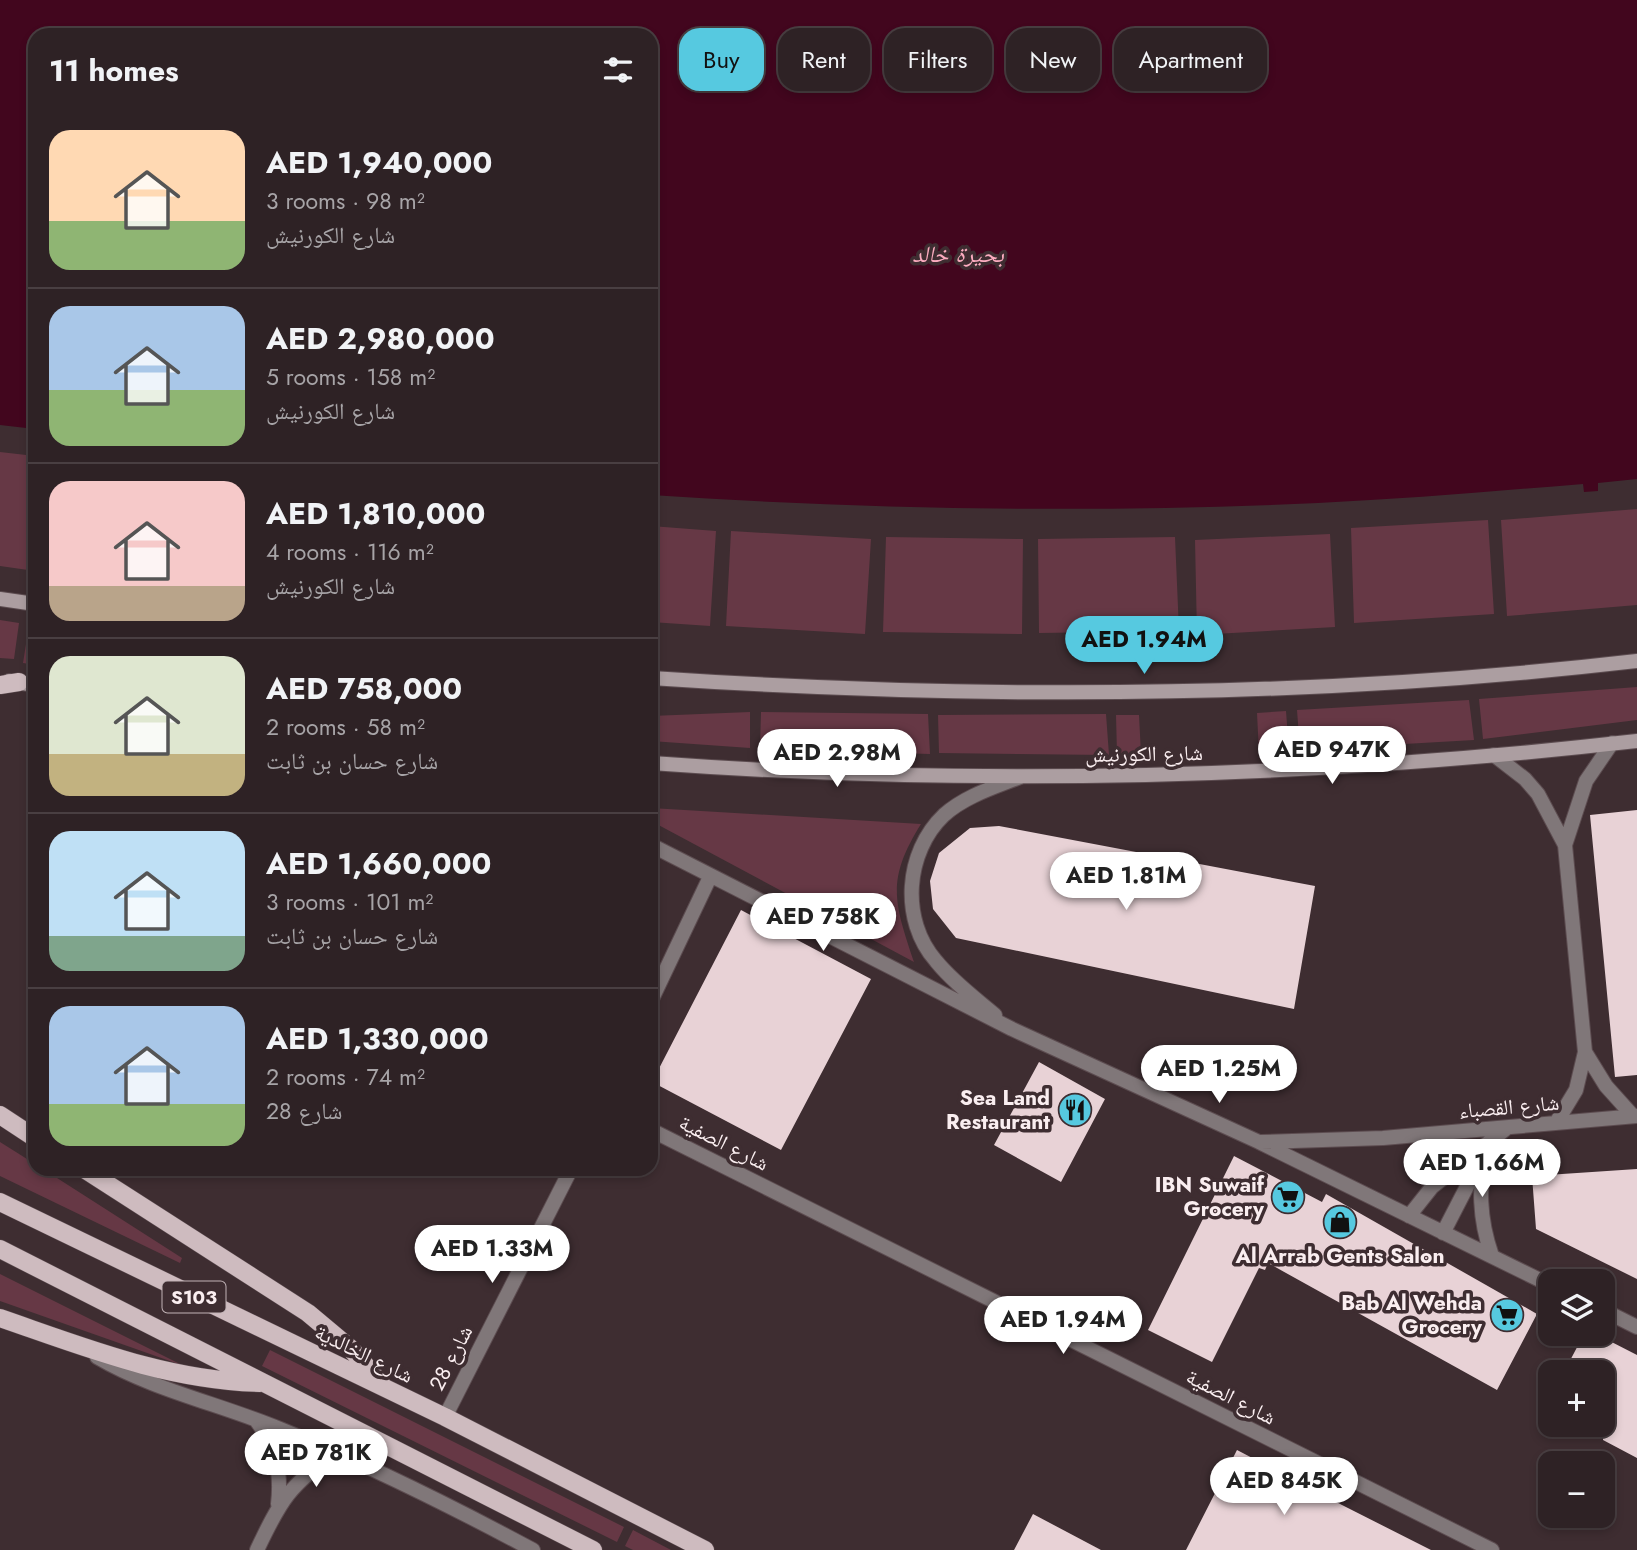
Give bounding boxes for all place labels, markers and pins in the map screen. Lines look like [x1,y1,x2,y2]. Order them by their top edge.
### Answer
pin: AED 1.94M [1064,616,1224,676]
pin: AED 947K [1260,726,1404,786]
pin: AED 2.98M [757,730,917,789]
pin: AED 1.81M [1046,852,1206,912]
pin: AED 758K [751,894,895,953]
pin: AED 1.25M [1139,1046,1299,1105]
place label: Sea Land Restaurant [946,1083,1050,1137]
restaurant icon: Sea Land Restaurant [1056,1091,1094,1129]
pin: AED 1.66M [1402,1140,1562,1199]
place label: IBN Suwaif Grocery [1155,1170,1265,1224]
supermarket icon: IBN Suwaif Grocery [1269,1178,1307,1216]
shop icon: Al Arrab Gents Salon [1321,1203,1359,1241]
pin: AED 1.33M [412,1226,572,1285]
place label: Al Arrab Gents Salon [1234,1241,1445,1271]
place label: Bab Al Wehda Grocery [1341,1288,1483,1342]
pin: AED 1.94M [983,1296,1143,1356]
supermarket icon: Bab Al Wehda Grocery [1488,1296,1526,1334]
pin: AED 781K [244,1430,388,1489]
pin: AED 845K [1212,1458,1356,1517]

